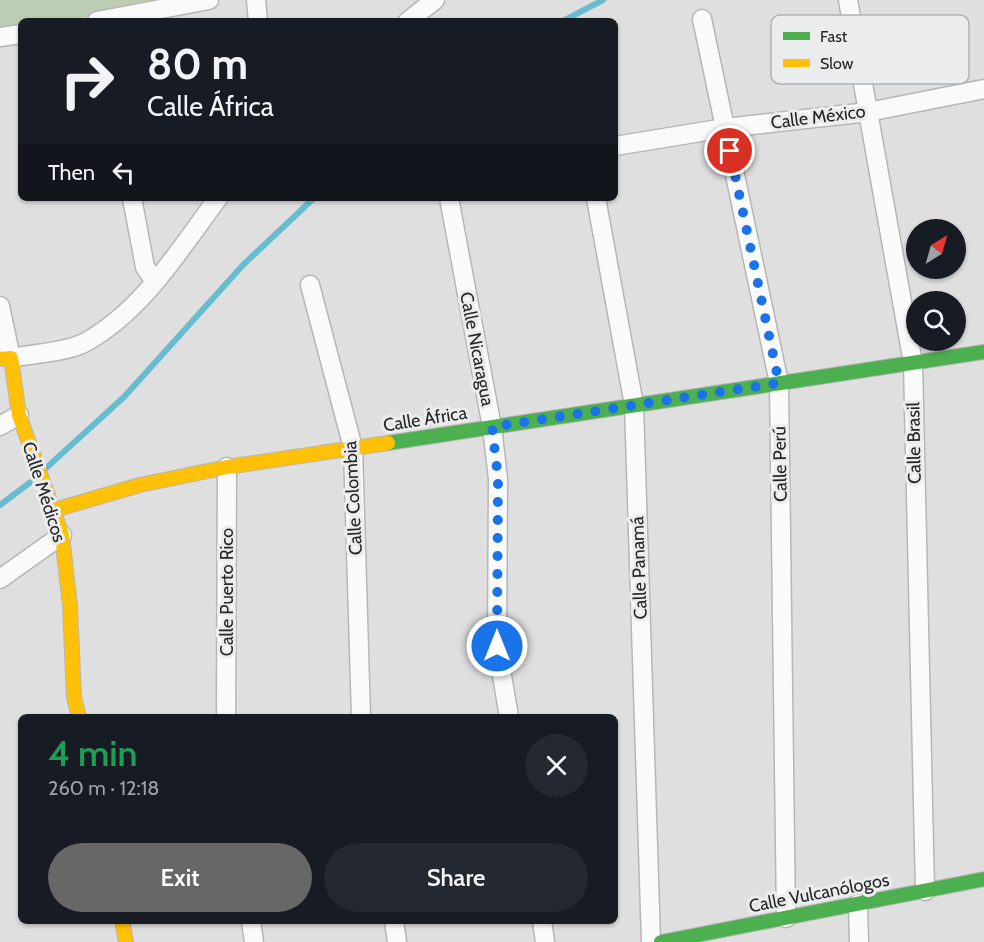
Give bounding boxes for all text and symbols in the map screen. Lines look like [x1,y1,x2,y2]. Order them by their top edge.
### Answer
legend [771,15,969,84]
text: Fast [820,27,848,46]
text: 80 m [147,38,248,90]
icon: right [48,42,126,120]
text: Slow [820,54,854,73]
text: Calle África [147,90,274,123]
street label: Calle México [769,100,867,134]
pin [704,125,755,176]
icon: arrive [713,134,746,167]
icon: left [107,156,140,189]
text: Then [48,159,95,186]
north arrow [906,219,966,279]
map controls [906,219,966,351]
street label: Calle Nicaragua [455,290,499,408]
button: search [906,291,966,351]
street label: Calle África [382,401,469,436]
street label: Calle Brasil [902,401,926,484]
street label: Calle Perú [768,426,792,502]
street label: Calle Médicos [17,439,71,545]
street label: Calle Colombia [339,440,367,556]
street label: Calle Panamá [626,516,652,620]
street label: Calle Puerto Rico [216,528,238,656]
position arrow [465,614,529,678]
text: 4 min [48,731,138,775]
button: close [525,734,588,797]
text: 260 m · 12:18 [48,776,159,800]
button: Exit [48,843,312,912]
button: Share [324,843,588,912]
street label: Calle Vulcanólogos [747,869,891,917]

